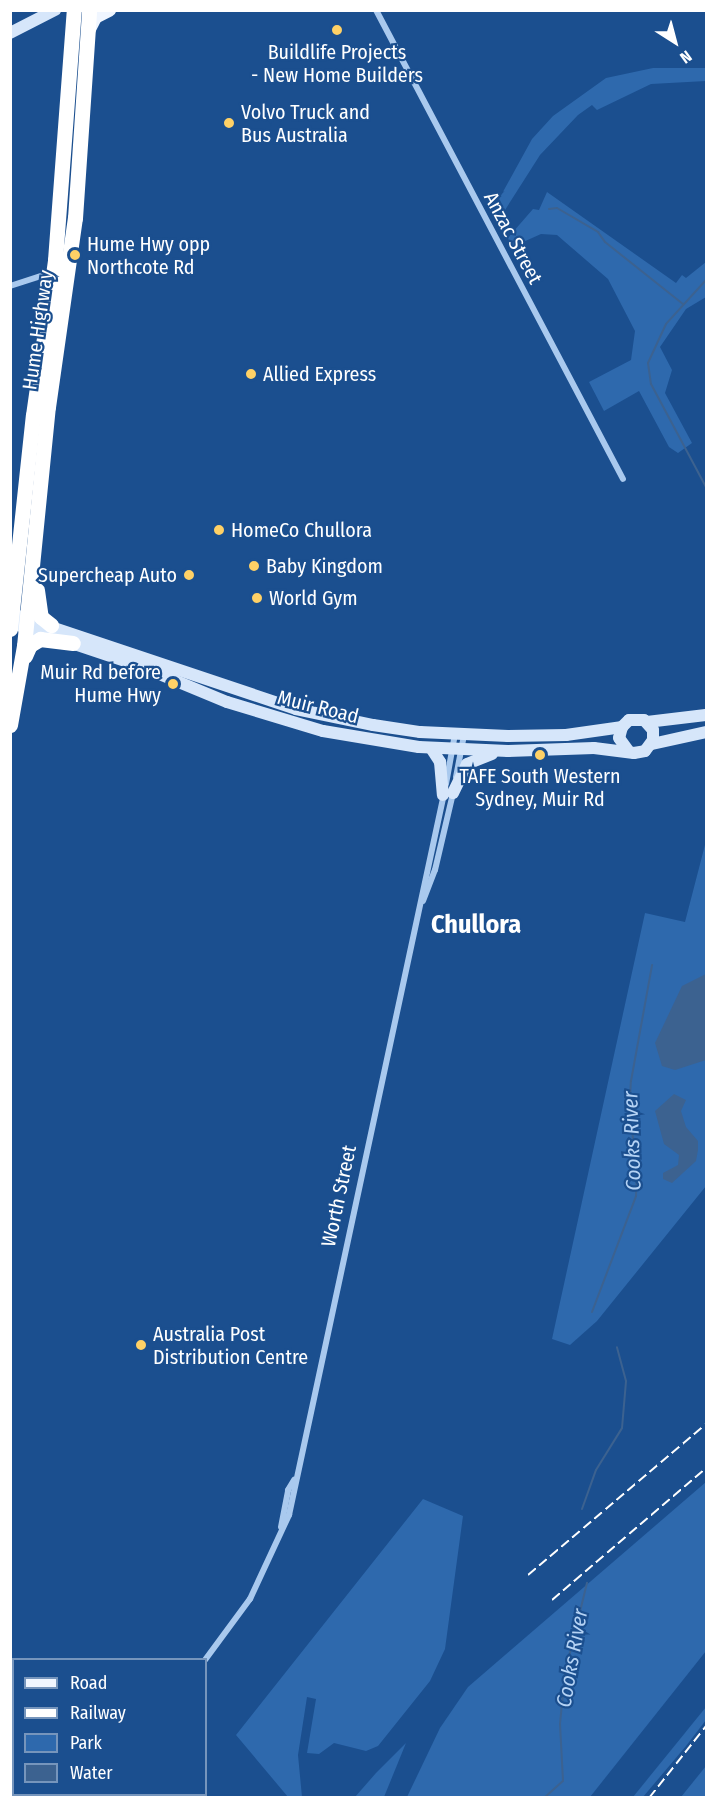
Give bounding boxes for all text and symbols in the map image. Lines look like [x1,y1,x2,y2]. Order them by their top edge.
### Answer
north arrow [645,12,705,72]
marker: Buildlife Projects - New Home Builders [330,23,344,37]
place label: Buildlife Projects - New Home Builders [251,40,423,87]
text: N [676,46,695,67]
place label: Volvo Truck and Bus Australia [241,100,370,147]
marker: Volvo Truck and Bus Australia [222,116,236,130]
street label: Anzac Street [479,188,547,288]
place label: Hume Hwy opp Northcote Rd [87,232,210,279]
marker: Hume Hwy opp Northcote Rd [68,248,82,262]
street label: Hume Highway [18,268,58,392]
place label: Allied Express [263,362,376,386]
marker: Allied Express [244,367,258,381]
place label: HomeCo Chullora [231,518,372,542]
marker: HomeCo Chullora [212,523,226,537]
place label: Baby Kingdom [266,554,383,578]
marker: Baby Kingdom [247,559,261,573]
place label: Supercheap Auto [38,563,177,587]
marker: Supercheap Auto [182,568,196,582]
place label: World Gym [269,586,358,610]
marker: World Gym [250,591,264,605]
place label: Muir Rd before Hume Hwy [40,660,161,707]
marker: Muir Rd before Hume Hwy [166,677,180,691]
street label: Muir Road [275,685,361,729]
marker: TAFE South Western Sydney, Muir Rd [533,748,547,762]
place label: TAFE South Western Sydney, Muir Rd [459,764,621,811]
district label: Chullora [431,909,521,941]
water label: Cooks River [618,1091,646,1191]
street label: Worth Street [317,1143,361,1249]
place label: Australia Post Distribution Centre [153,1322,308,1369]
marker: Australia Post Distribution Centre [134,1338,148,1352]
water label: Cooks River [551,1607,593,1709]
legend [12,1658,207,1796]
text: Road [70,1672,107,1694]
text: Railway [70,1702,126,1724]
text: Park [70,1732,102,1754]
text: Water [70,1762,113,1784]

